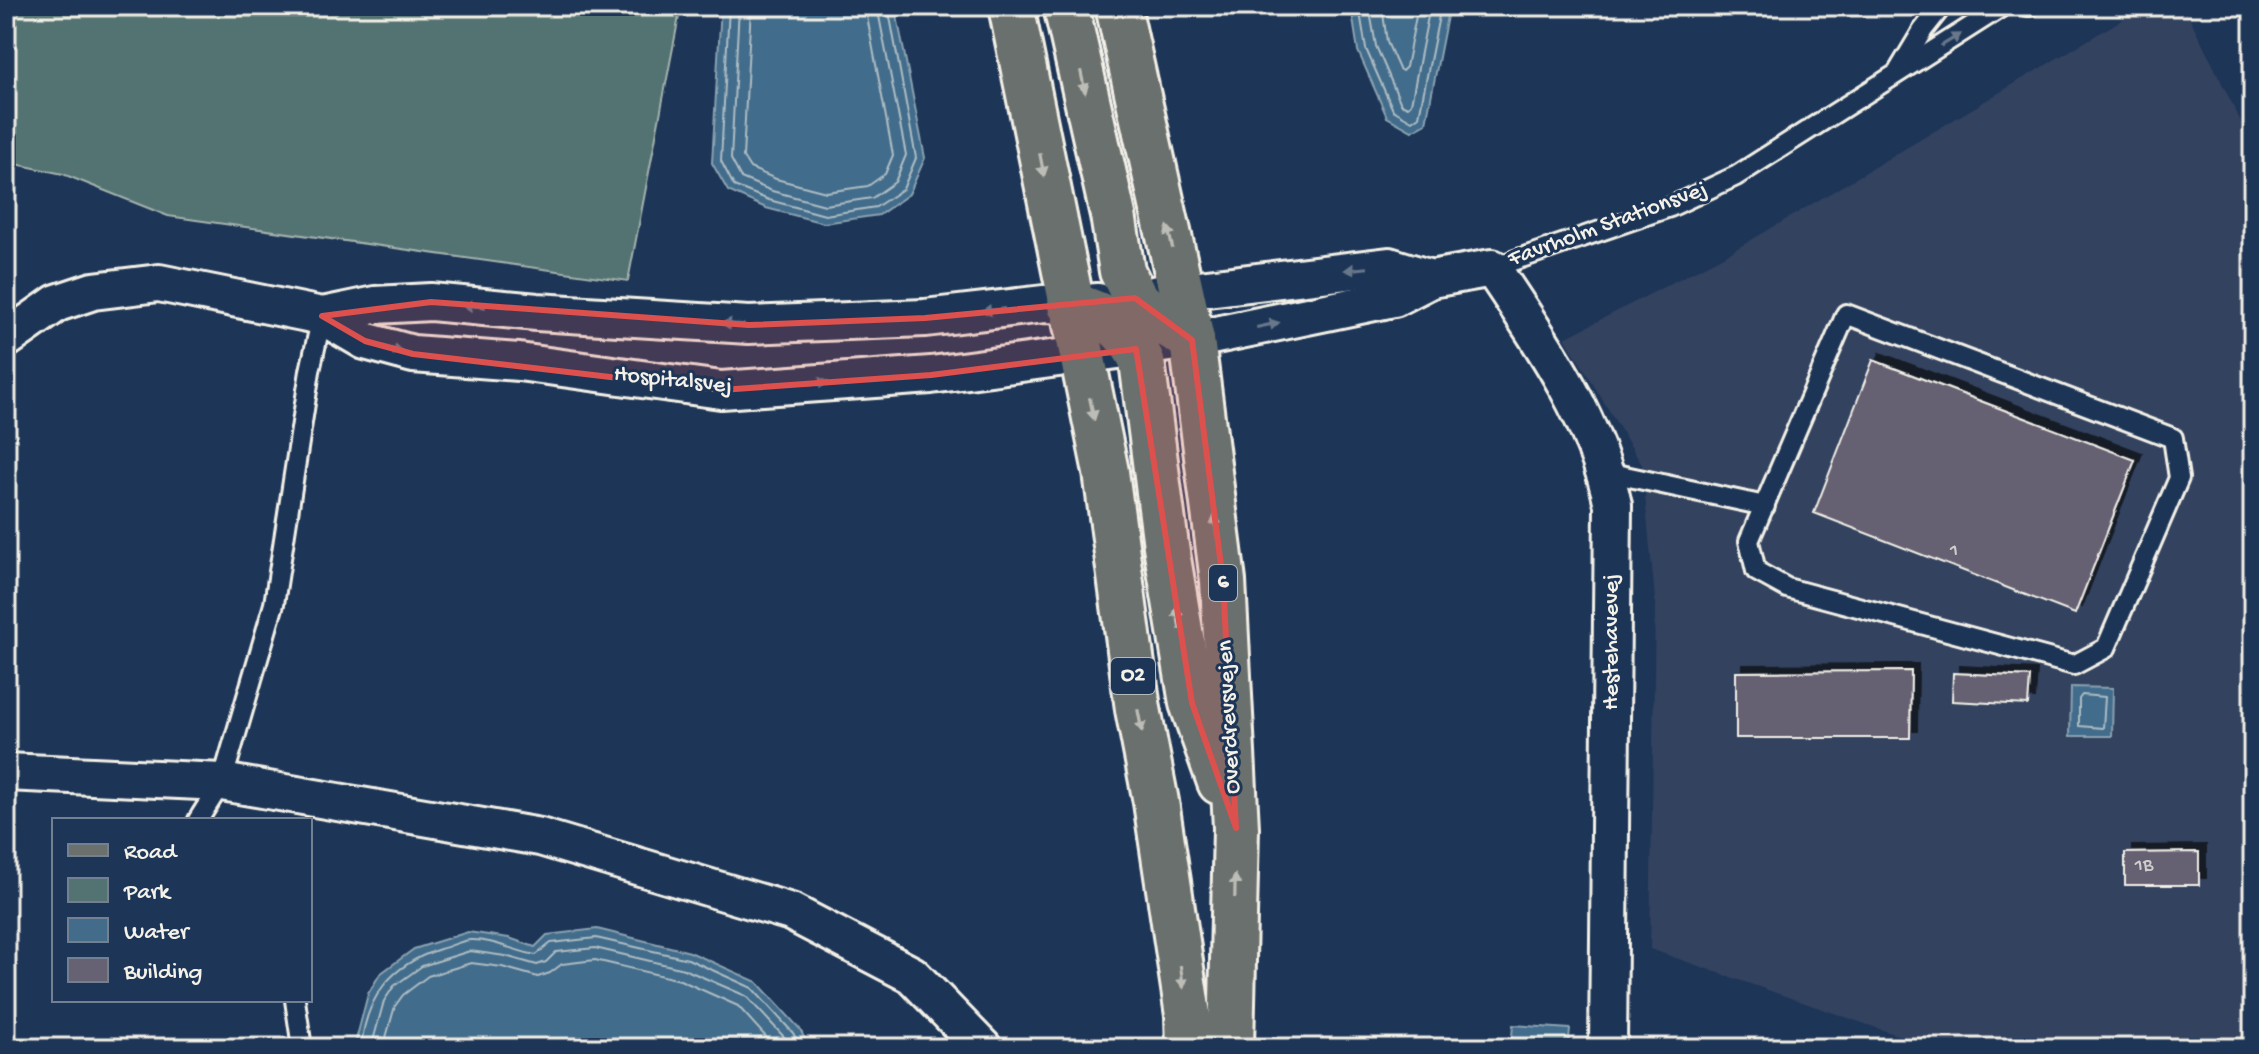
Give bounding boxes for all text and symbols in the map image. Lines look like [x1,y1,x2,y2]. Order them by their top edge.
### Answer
one-way arrow [1940,33,1962,47]
one-way arrow [1077,70,1090,95]
one-way arrow [1037,153,1049,178]
street label: Favrholm Stationsvej [1503,175,1712,275]
one-way arrow [1163,224,1176,249]
one-way arrow [1343,263,1368,276]
one-way arrow [461,299,486,312]
one-way arrow [980,304,1005,317]
one-way arrow [720,317,745,330]
one-way arrow [1256,318,1281,330]
one-way arrow [380,343,405,355]
street label: Hospitalsvej [612,360,734,402]
one-way arrow [805,376,830,389]
one-way arrow [1086,396,1099,421]
one-way arrow [1209,513,1222,538]
house number: 1 [1949,540,1958,563]
road number: 6 [1209,565,1237,601]
street label: Hestehavevej [1598,574,1627,710]
one-way arrow [1171,605,1184,630]
street label: Overdrevsvejen [1211,639,1249,795]
road number: O2 [1111,658,1155,694]
one-way arrow [1135,709,1147,734]
legend [52,818,312,1002]
text: Road [124,839,178,868]
house number: 1B [2134,855,2154,878]
one-way arrow [1229,873,1242,898]
text: Park [123,879,172,908]
text: Water [124,919,191,948]
text: Building [123,959,202,988]
one-way arrow [1176,965,1189,990]

